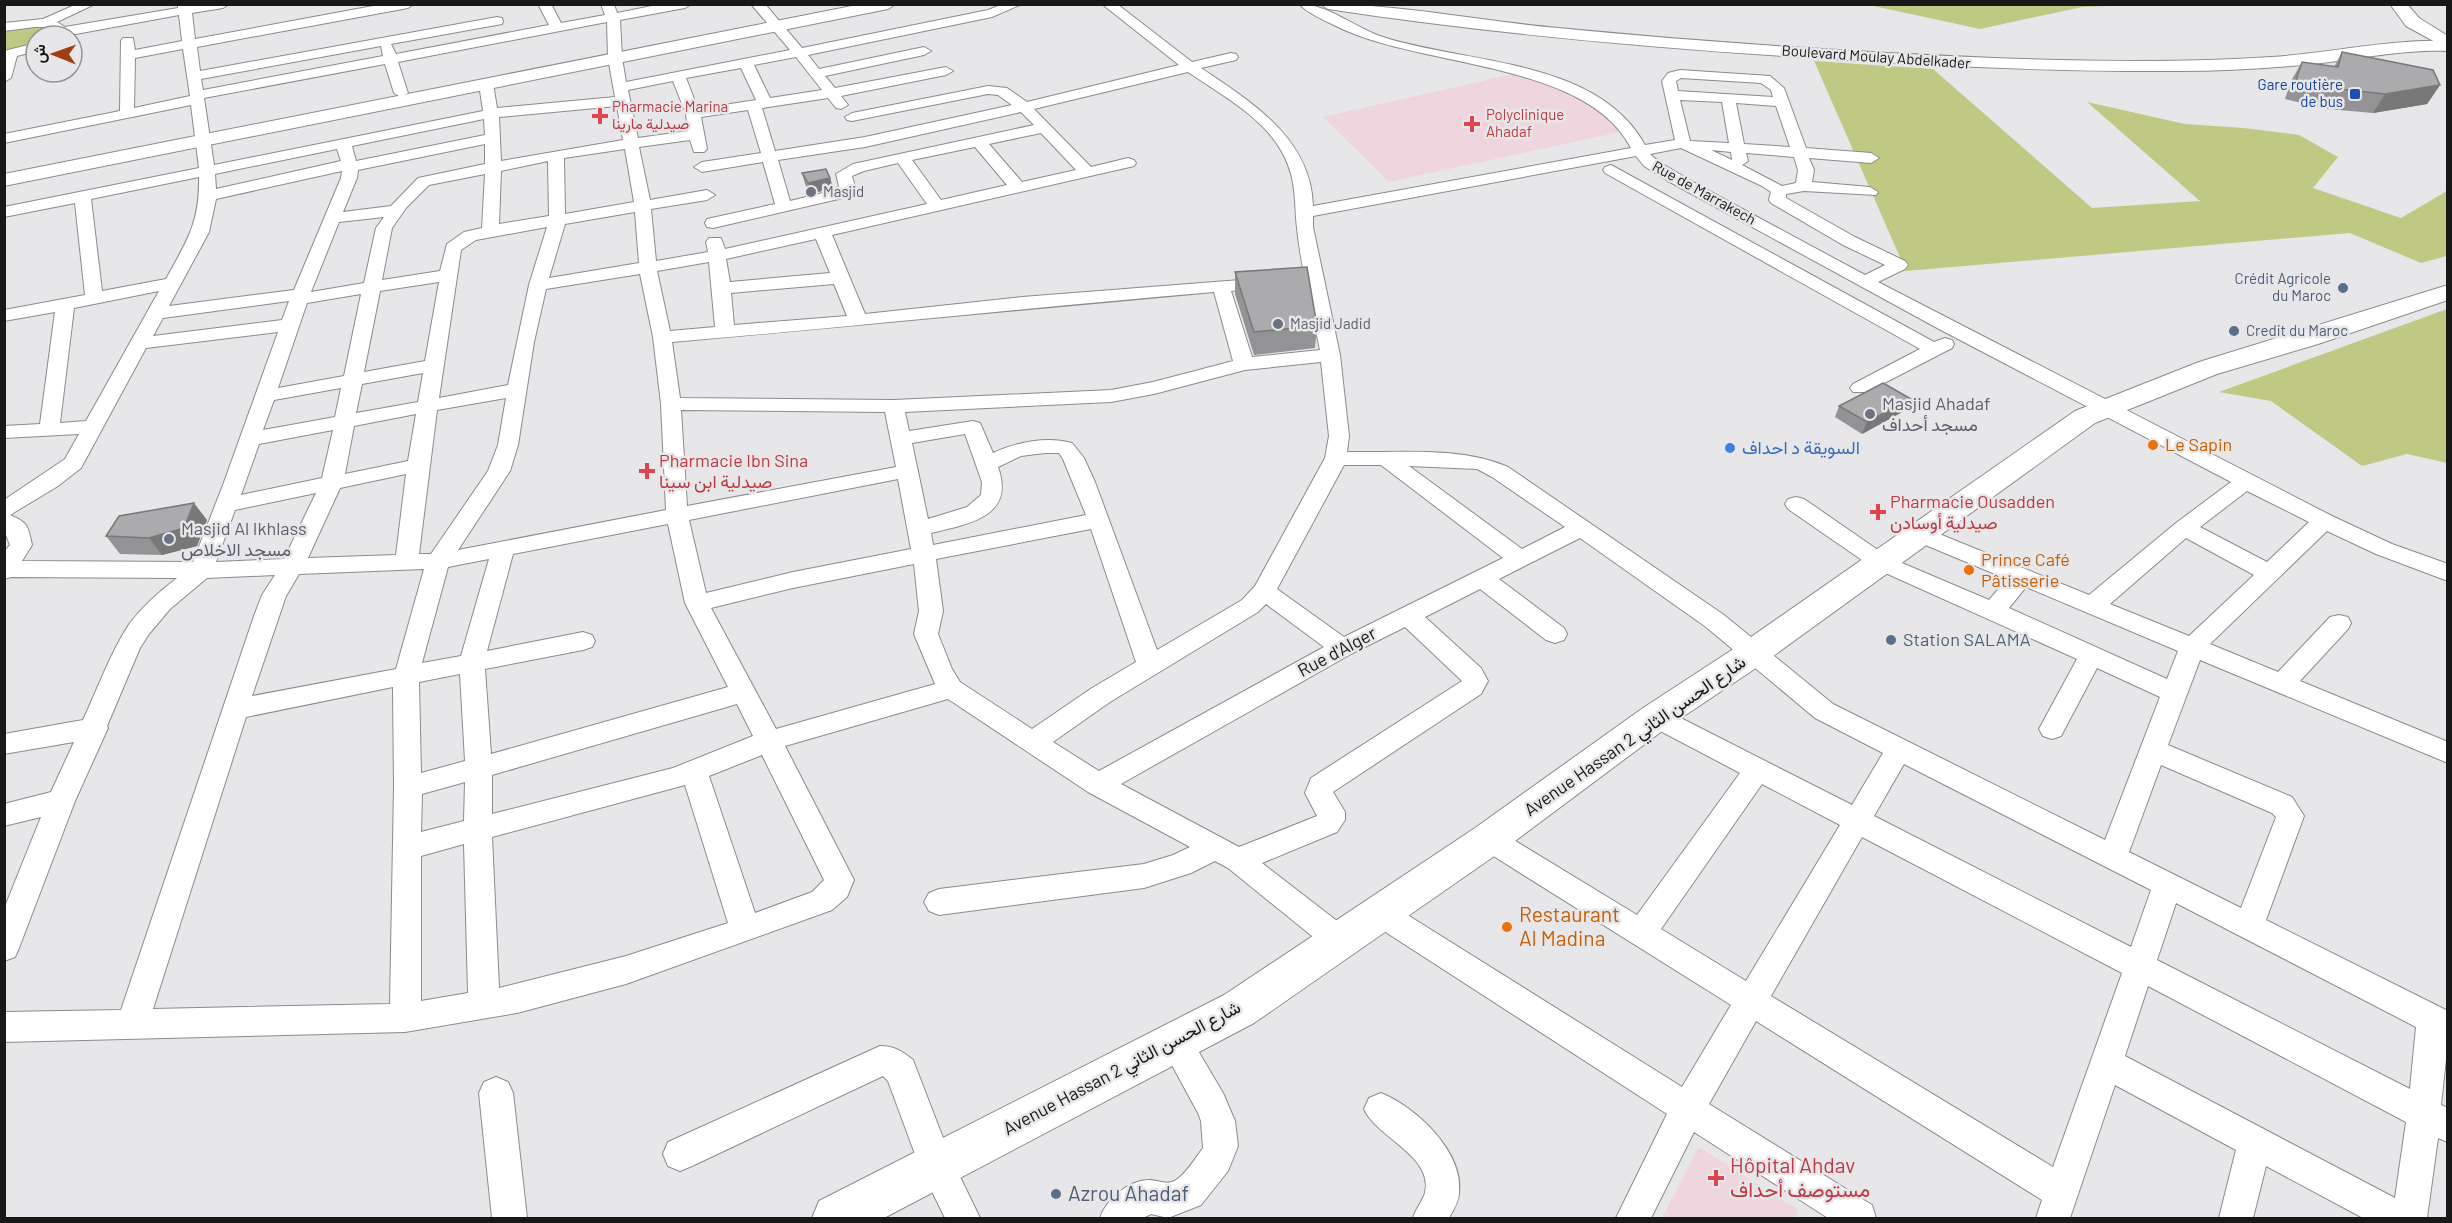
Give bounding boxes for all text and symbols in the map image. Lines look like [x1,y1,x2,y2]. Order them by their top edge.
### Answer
north arrow [24,24,84,84]
street label: Boulevard Moulay Abdelkader [1781,40,1972,72]
text: ش [29,44,49,64]
place label: Gare routière de bus [2258,75,2343,110]
marker: Gare routière de bus [2348,87,2362,101]
place label: Pharmacie Marina صيدلية مارينا [612,97,728,133]
place label: Polyclinique Ahadaf [1486,105,1564,140]
marker: Pharmacie Marina صيدلية مارينا [593,109,607,123]
marker: Polyclinique Ahadaf [1463,115,1481,133]
street label: Rue de Marrakech [1650,156,1759,228]
place label: Masjid [823,182,864,200]
marker: Masjid [804,185,818,199]
place label: Crédit Agricole du Maroc [2235,269,2331,304]
marker: Crédit Agricole du Maroc [2336,281,2350,295]
place label: Masjid Jadid [1290,314,1371,332]
marker: Masjid Jadid [1271,317,1285,331]
place label: Credit du Maroc [2246,321,2348,339]
marker: Credit du Maroc [2227,324,2241,338]
place label: Masjid Ahadaf مسجد أحداف [1882,392,1990,435]
marker: Masjid Ahadaf مسجد أحداف [1863,407,1877,421]
place label: Le Sapin [2165,433,2232,455]
place label: السويقة د احداف [1742,436,1860,459]
marker: Le Sapin [2146,438,2160,452]
marker: السويقة د احداف [1723,441,1737,455]
place label: Pharmacie Ibn Sina صيدلية ابن سينا [659,449,808,493]
marker: Pharmacie Ibn Sina صيدلية ابن سينا [640,464,654,478]
place label: Pharmacie Ousadden صيدلية أوسادن [1890,490,2055,534]
marker: Pharmacie Ousadden صيدلية أوسادن [1871,505,1885,519]
place label: Masjid Al Ikhlass مسجد الاخلاص [181,517,307,561]
marker: Masjid Al Ikhlass مسجد الاخلاص [162,532,176,546]
place label: Prince Café Pâtisserie [1981,548,2070,591]
marker: Prince Café Pâtisserie [1962,563,1976,577]
street label: Rue d'Alger [1293,621,1380,681]
place label: Station SALAMA [1903,628,2031,650]
marker: Station SALAMA [1884,633,1898,647]
street label: Avenue Hassan 2 شارع الحسن الثاني [1519,650,1752,824]
place label: Restaurant Al Madina [1519,901,1620,950]
marker: Restaurant Al Madina [1500,920,1514,934]
street label: Avenue Hassan 2 شارع الحسن الثاني [999,995,1246,1144]
place label: Hôpital Ahdav مستوصف أحداف [1730,1152,1870,1203]
marker: Hôpital Ahdav مستوصف أحداف [1707,1169,1725,1187]
place label: Azrou Ahadaf [1068,1180,1189,1205]
marker: Azrou Ahadaf [1049,1187,1063,1201]

